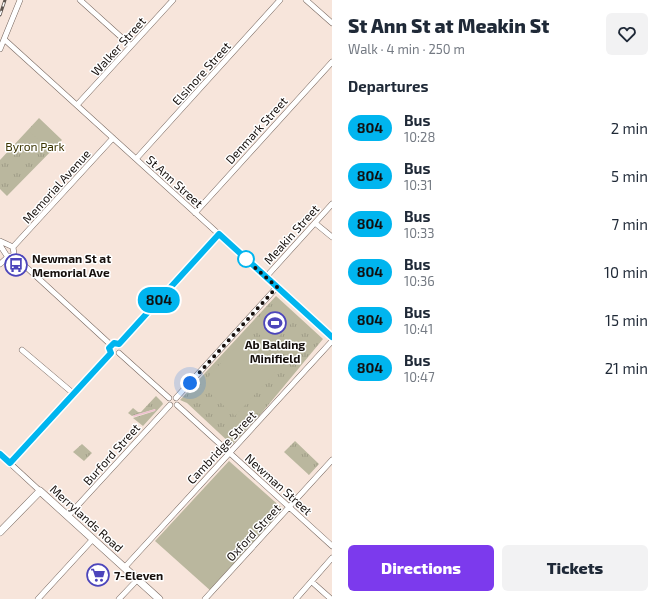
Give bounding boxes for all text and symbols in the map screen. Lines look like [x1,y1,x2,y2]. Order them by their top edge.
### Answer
street label: Walker Street [88,13,148,78]
button: heart [606,13,648,55]
text: St Ann St at Meakin St [348,14,549,37]
street label: Elsinore Street [169,38,233,108]
text: Walk · 4 min · 250 m [348,41,465,57]
text: Departures [348,77,428,95]
street label: Denmark Street [222,93,290,166]
text: Bus [404,111,430,129]
text: 804 [357,119,383,136]
text: 2 min [611,119,648,137]
text: 10:28 [404,129,435,145]
park label: Byron Park [5,139,65,153]
street label: Memorial Avenue [19,146,93,226]
street label: St Ann Street [144,152,206,210]
text: Bus [404,159,430,177]
text: 804 [357,167,383,184]
text: 5 min [611,167,648,185]
text: 10:31 [404,177,432,193]
street label: Meakin Street [260,201,322,267]
text: Bus [404,207,430,225]
text: 804 [357,215,383,232]
text: 7 min [611,215,648,233]
text: 10:33 [404,225,435,241]
unlabelled marker [237,250,255,268]
place label: Newman St at Memorial Ave [32,251,111,279]
bus stop icon: Newman St at Memorial Ave [3,252,29,278]
text: Bus [404,255,430,273]
text: 804 [357,263,383,280]
text: 10 min [604,263,648,281]
text: 10:36 [404,273,435,289]
line badge: 804 [136,287,182,313]
text: 804 [146,291,172,308]
text: Bus [404,303,430,321]
sports icon: Ab Balding Minifield [262,310,288,336]
text: 804 [357,311,383,328]
text: 15 min [605,311,648,329]
text: 10:41 [404,321,433,337]
place label: Ab Balding Minifield [245,337,305,365]
text: Bus [404,351,430,369]
text: 804 [357,359,383,376]
text: 21 min [605,359,648,377]
text: 10:47 [404,369,435,385]
your location [180,373,200,393]
street label: Cambridge Street [184,407,259,486]
street label: Burford Street [80,420,143,488]
street label: Newman Street [243,450,316,518]
street label: Merrylands Road [48,482,126,554]
street label: Oxford Street [223,500,283,564]
button: Directions [348,545,494,591]
button: Tickets [502,545,648,591]
supermarket icon: 7-Eleven [85,562,111,588]
place label: 7-Eleven [114,568,163,582]

